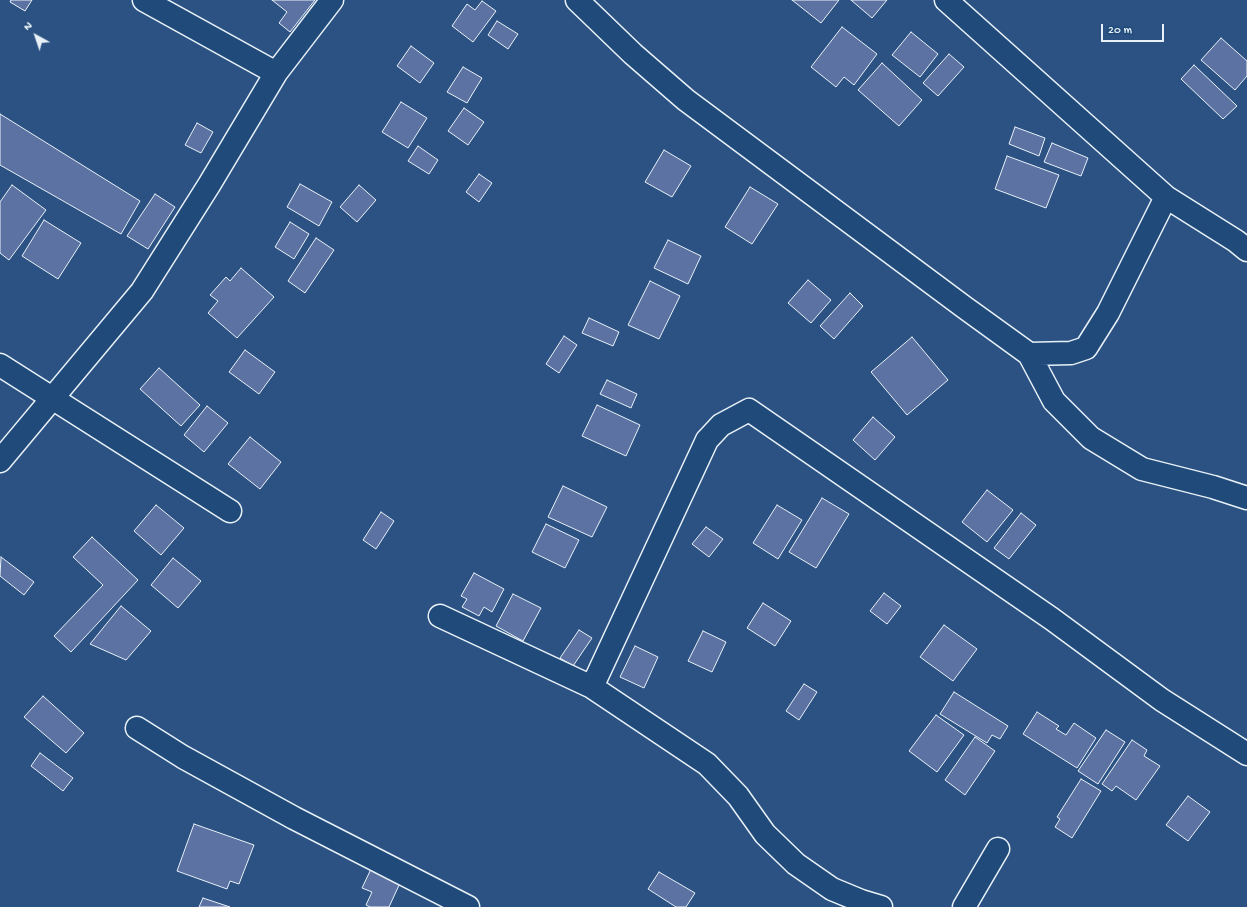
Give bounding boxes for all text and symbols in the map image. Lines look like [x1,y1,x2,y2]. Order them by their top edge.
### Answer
north arrow [16,16,56,56]
scale bar [1103,16,1166,42]
text: N [22,20,35,34]
text: 20 m [1108,24,1132,38]

